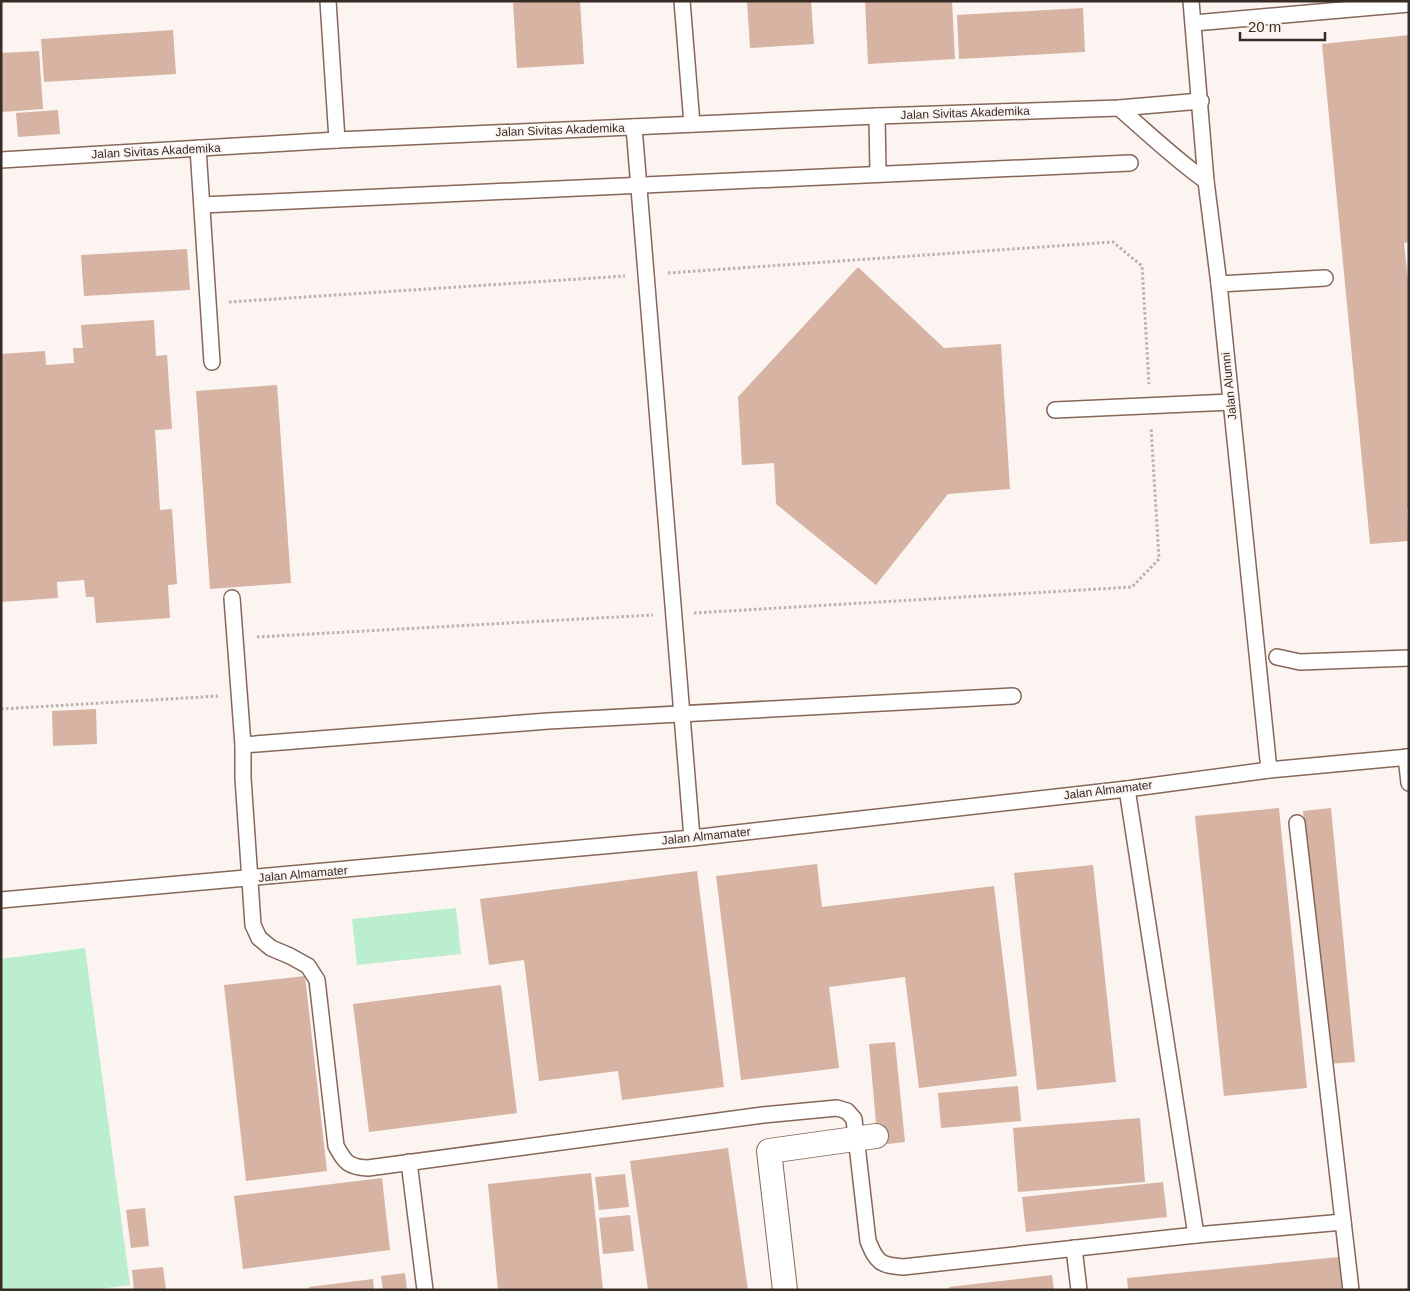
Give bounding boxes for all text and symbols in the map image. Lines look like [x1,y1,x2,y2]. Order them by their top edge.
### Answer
scale bar [1240,10,1325,42]
text: 20 m [1248,18,1281,35]
street label: Jalan Sivitas Akademika [900,104,1030,122]
street label: Jalan Sivitas Akademika [495,121,625,139]
street label: Jalan Sivitas Akademika [91,141,221,161]
street label: Jalan Alumni [1218,351,1240,421]
street label: Jalan Almamater [1063,778,1153,802]
street label: Jalan Almamater [661,824,751,848]
street label: Jalan Almamater [258,863,348,885]

